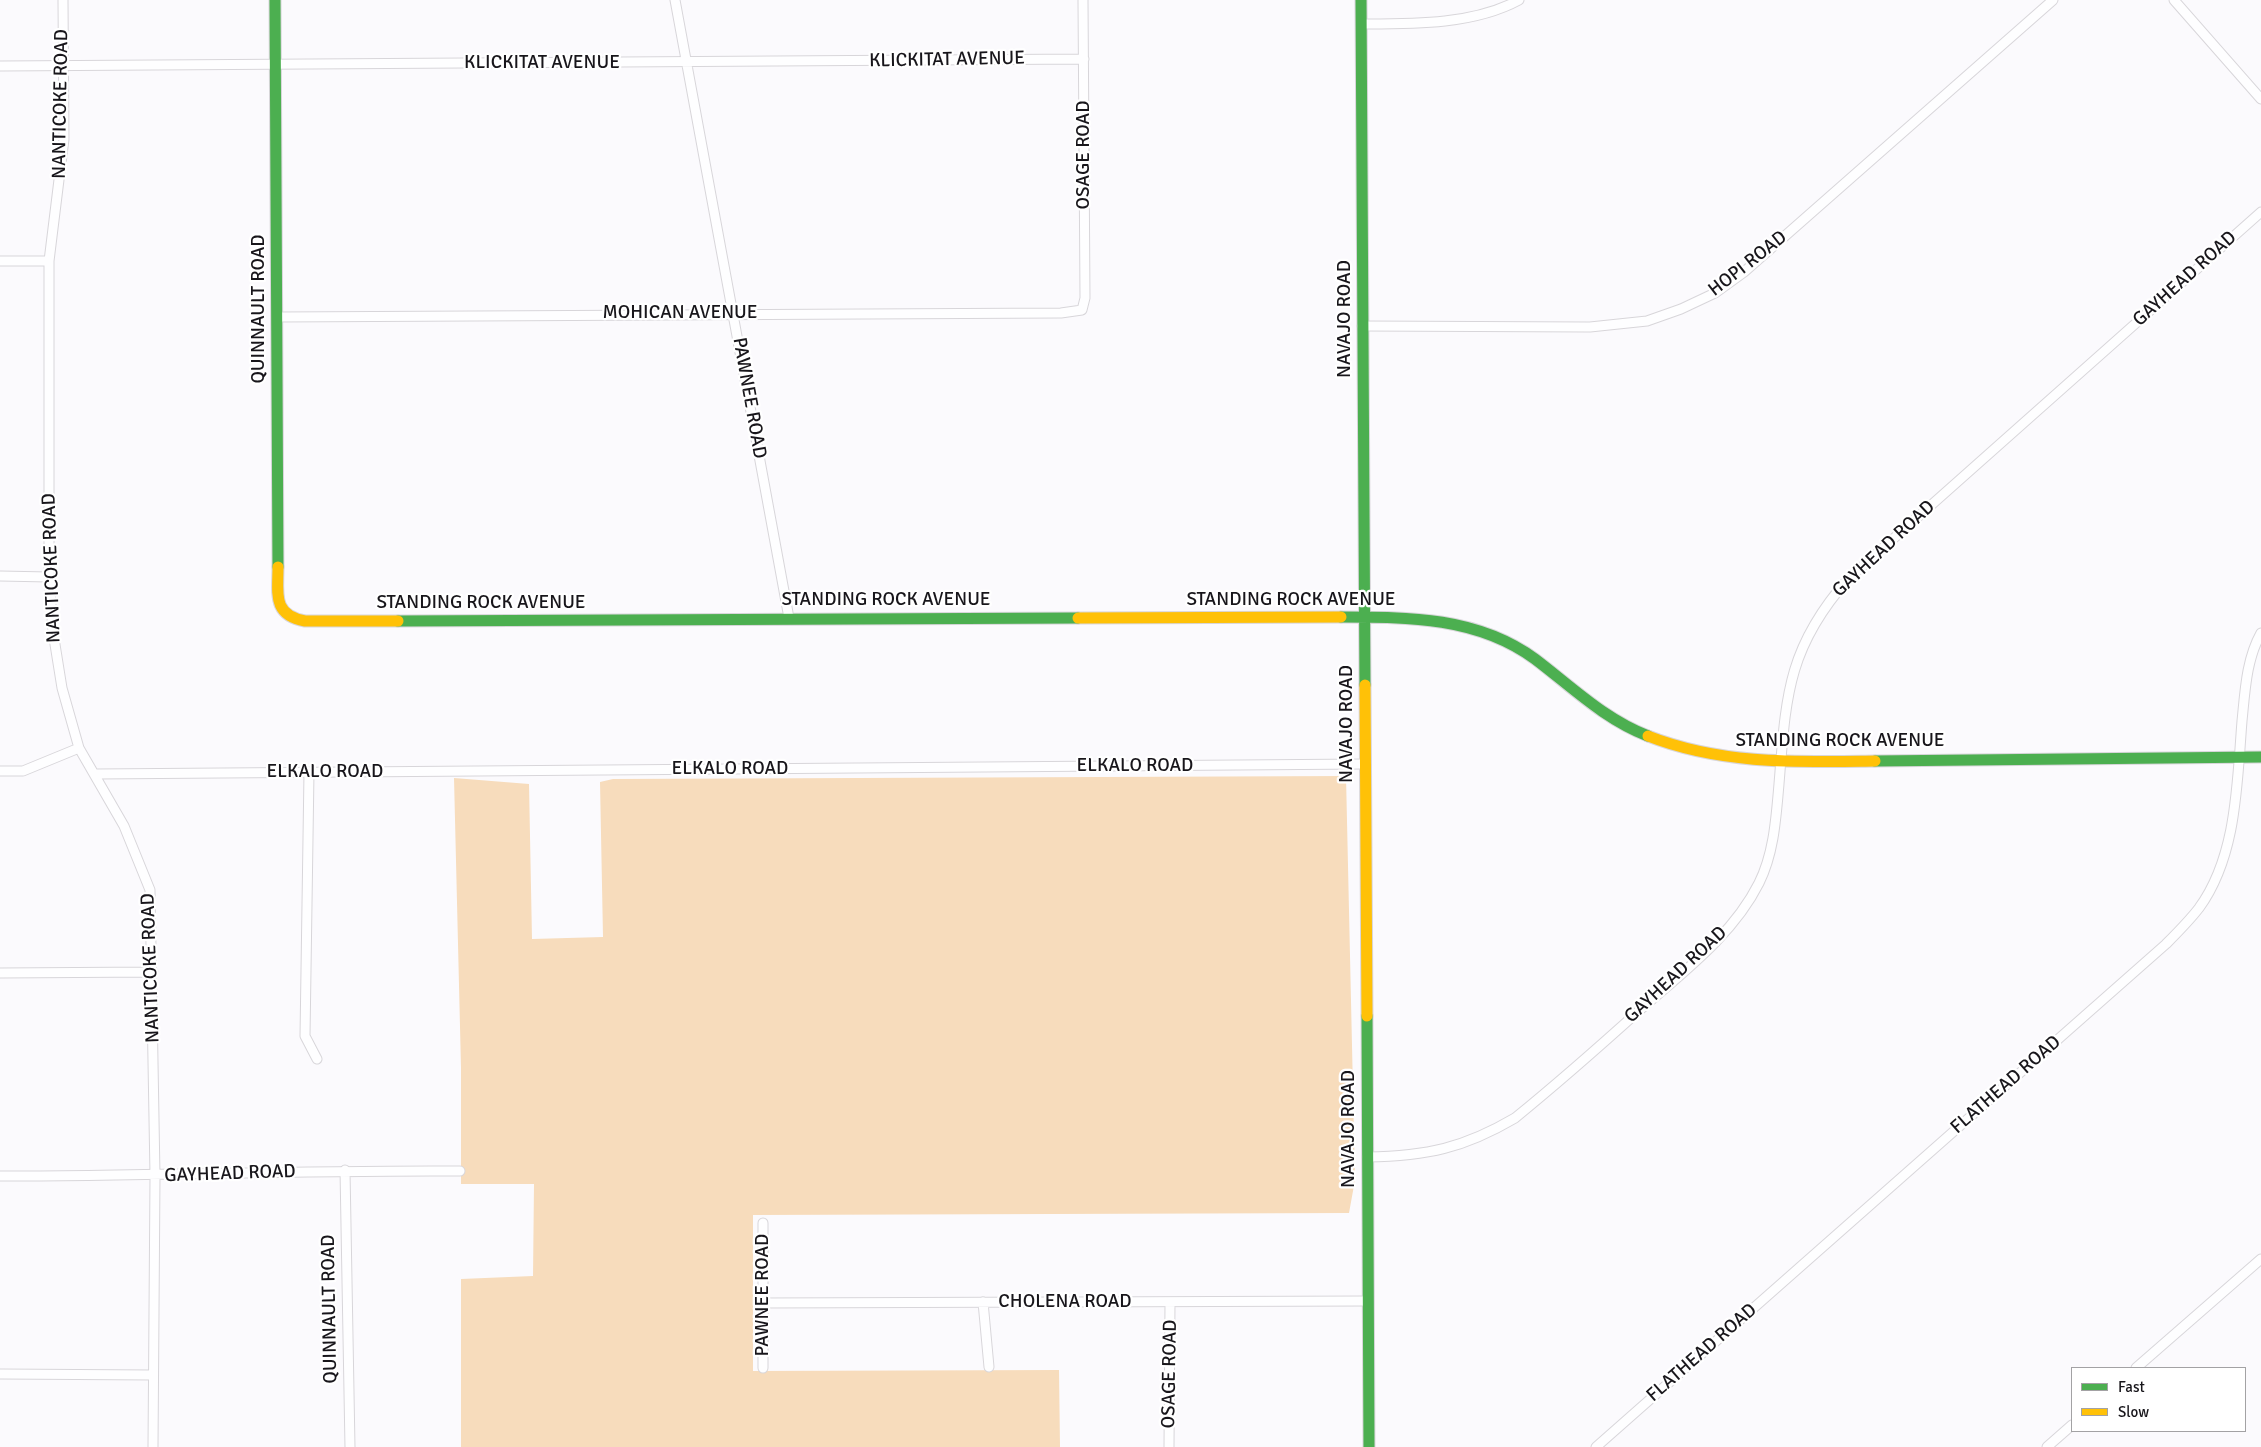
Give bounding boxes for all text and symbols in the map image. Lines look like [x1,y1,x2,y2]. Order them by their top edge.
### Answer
street label: NANTICOKE ROAD [48,29,74,179]
street label: KLICKITAT AVENUE [869,47,1025,73]
street label: KLICKITAT AVENUE [464,52,620,74]
street label: OSAGE ROAD [1073,101,1095,209]
street label: HOPI ROAD [1704,226,1792,302]
street label: GAYHEAD ROAD [2129,227,2241,331]
street label: QUINNAULT ROAD [248,234,270,384]
street label: NAVAJO ROAD [1334,260,1356,378]
street label: MOHICAN AVENUE [602,302,758,324]
street label: PAWNEE ROAD [727,336,771,460]
street label: NANTICOKE ROAD [38,493,66,643]
street label: GAYHEAD ROAD [1828,496,1940,602]
street label: STANDING ROCK AVENUE [781,589,991,611]
street label: STANDING ROCK AVENUE [1186,589,1396,611]
street label: STANDING ROCK AVENUE [376,592,586,614]
street label: NAVAJO ROAD [1336,665,1358,783]
street label: STANDING ROCK AVENUE [1735,730,1945,752]
street label: ELKALO ROAD [1077,755,1193,777]
street label: ELKALO ROAD [672,758,788,780]
street label: ELKALO ROAD [267,761,383,783]
street label: NANTICOKE ROAD [137,893,165,1043]
street label: GAYHEAD ROAD [1620,922,1732,1028]
street label: FLATHEAD ROAD [1946,1031,2066,1139]
street label: NAVAJO ROAD [1338,1070,1360,1188]
street label: GAYHEAD ROAD [164,1160,296,1188]
street label: QUINNAULT ROAD [317,1234,343,1384]
street label: PAWNEE ROAD [752,1234,774,1356]
street label: CHOLENA ROAD [998,1291,1132,1313]
street label: FLATHEAD ROAD [1642,1299,1762,1407]
street label: OSAGE ROAD [1158,1319,1182,1429]
legend [2071,1367,2246,1432]
text: Fast [2118,1378,2145,1396]
text: Slow [2118,1403,2149,1421]

